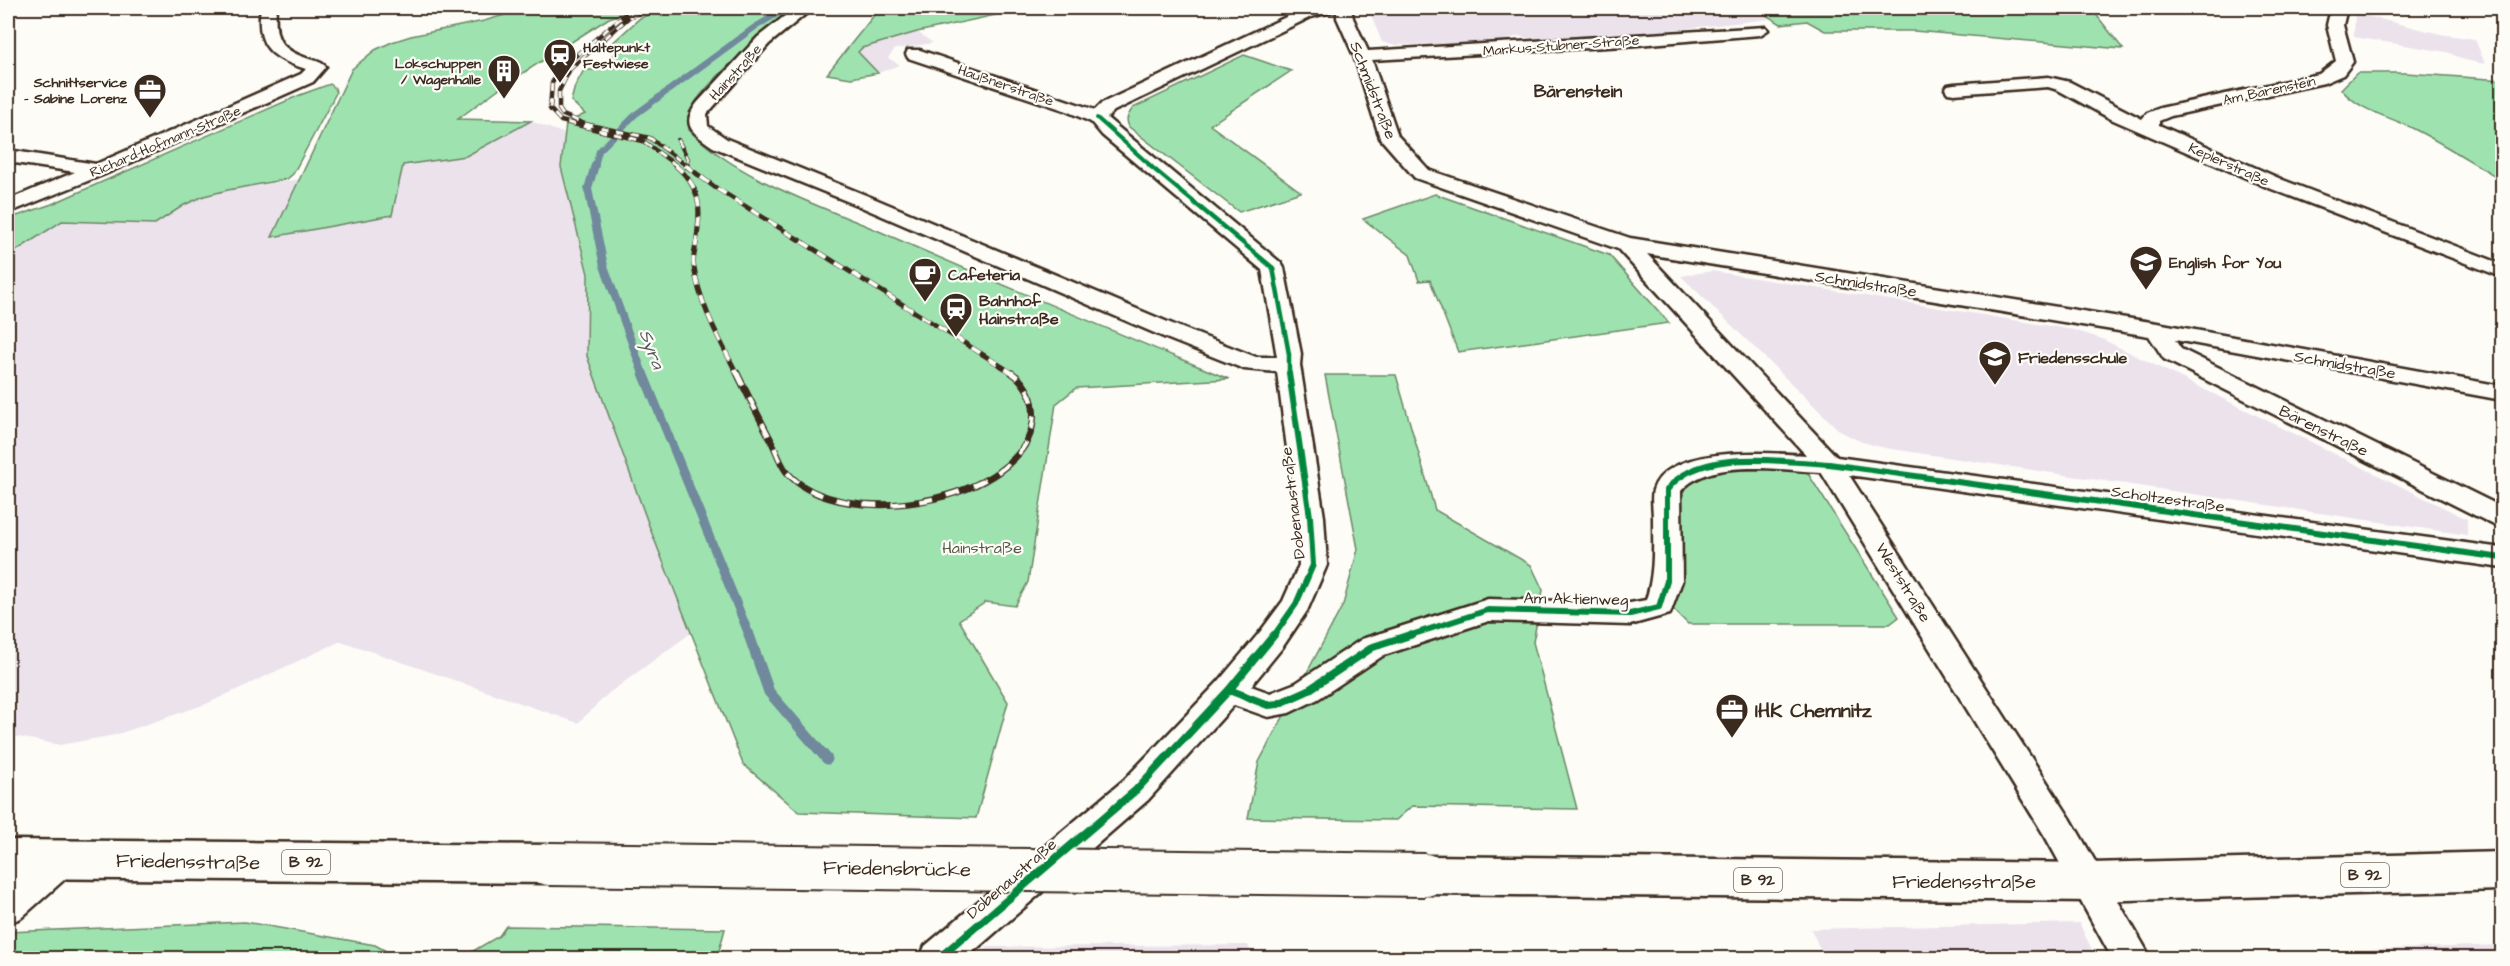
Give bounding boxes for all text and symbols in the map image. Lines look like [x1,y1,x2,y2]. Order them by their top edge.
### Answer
street label: Markus-Stübner-Straße [1482,31,1640,61]
station icon: Haltepunkt Festwiese [542,37,578,84]
place label: Haltepunkt Festwiese [583,38,651,74]
street label: Schmidstraße [1344,38,1402,143]
street label: Hainstraße [705,40,767,105]
building icon: Lokschuppen / Wagenhalle [486,53,522,100]
place label: Lokschuppen / Wagenhalle [395,54,481,91]
street label: Haußnerstraße [955,60,1057,112]
street label: Am Bärenstein [2221,71,2317,111]
office icon: Schnittservice - Sabine Lorenz [132,72,168,119]
place label: Schnittservice - Sabine Lorenz [24,73,128,109]
district label: Bärenstein [1534,79,1622,104]
street label: Richard-Hofmann-Straße [87,101,244,183]
street label: Keplerstraße [2185,138,2273,192]
school or university icon: English for You [2128,244,2164,291]
place label: English for You [2169,252,2281,276]
cafe icon: Cafeteria [907,256,943,303]
place label: Cafeteria [948,264,1021,286]
street label: Schmidstraße [1813,265,1919,303]
place label: Bahnhof Hainstraße [979,290,1059,330]
station icon: Bahnhof Hainstraße [938,291,974,338]
water label: Syra [632,326,671,374]
school or university icon: Friedensschule [1977,339,2013,386]
street label: Schmidstraße [2292,345,2398,385]
place label: Friedensschule [2018,347,2128,369]
street label: Bärenstraße [2275,400,2372,462]
street label: Dobenaustraße [1275,445,1311,560]
street label: Scholtzestraße [2110,480,2226,518]
park label: Hainstraße [942,537,1022,559]
street label: Weststraße [1870,539,1936,627]
street label: Am Aktienweg [1523,587,1628,612]
office icon: IHK Chemnitz [1714,692,1750,739]
place label: IHK Chemnitz [1755,697,1873,725]
street label: Dobenaustraße [962,833,1062,924]
street label: Friedensstraße [116,847,261,877]
road number: B 92 [282,850,330,874]
street label: Friedensbrücke [823,854,971,884]
road number: B 92 [2341,863,2389,887]
road number: B 92 [1734,868,1782,892]
street label: Friedensstraße [1892,868,2036,896]

